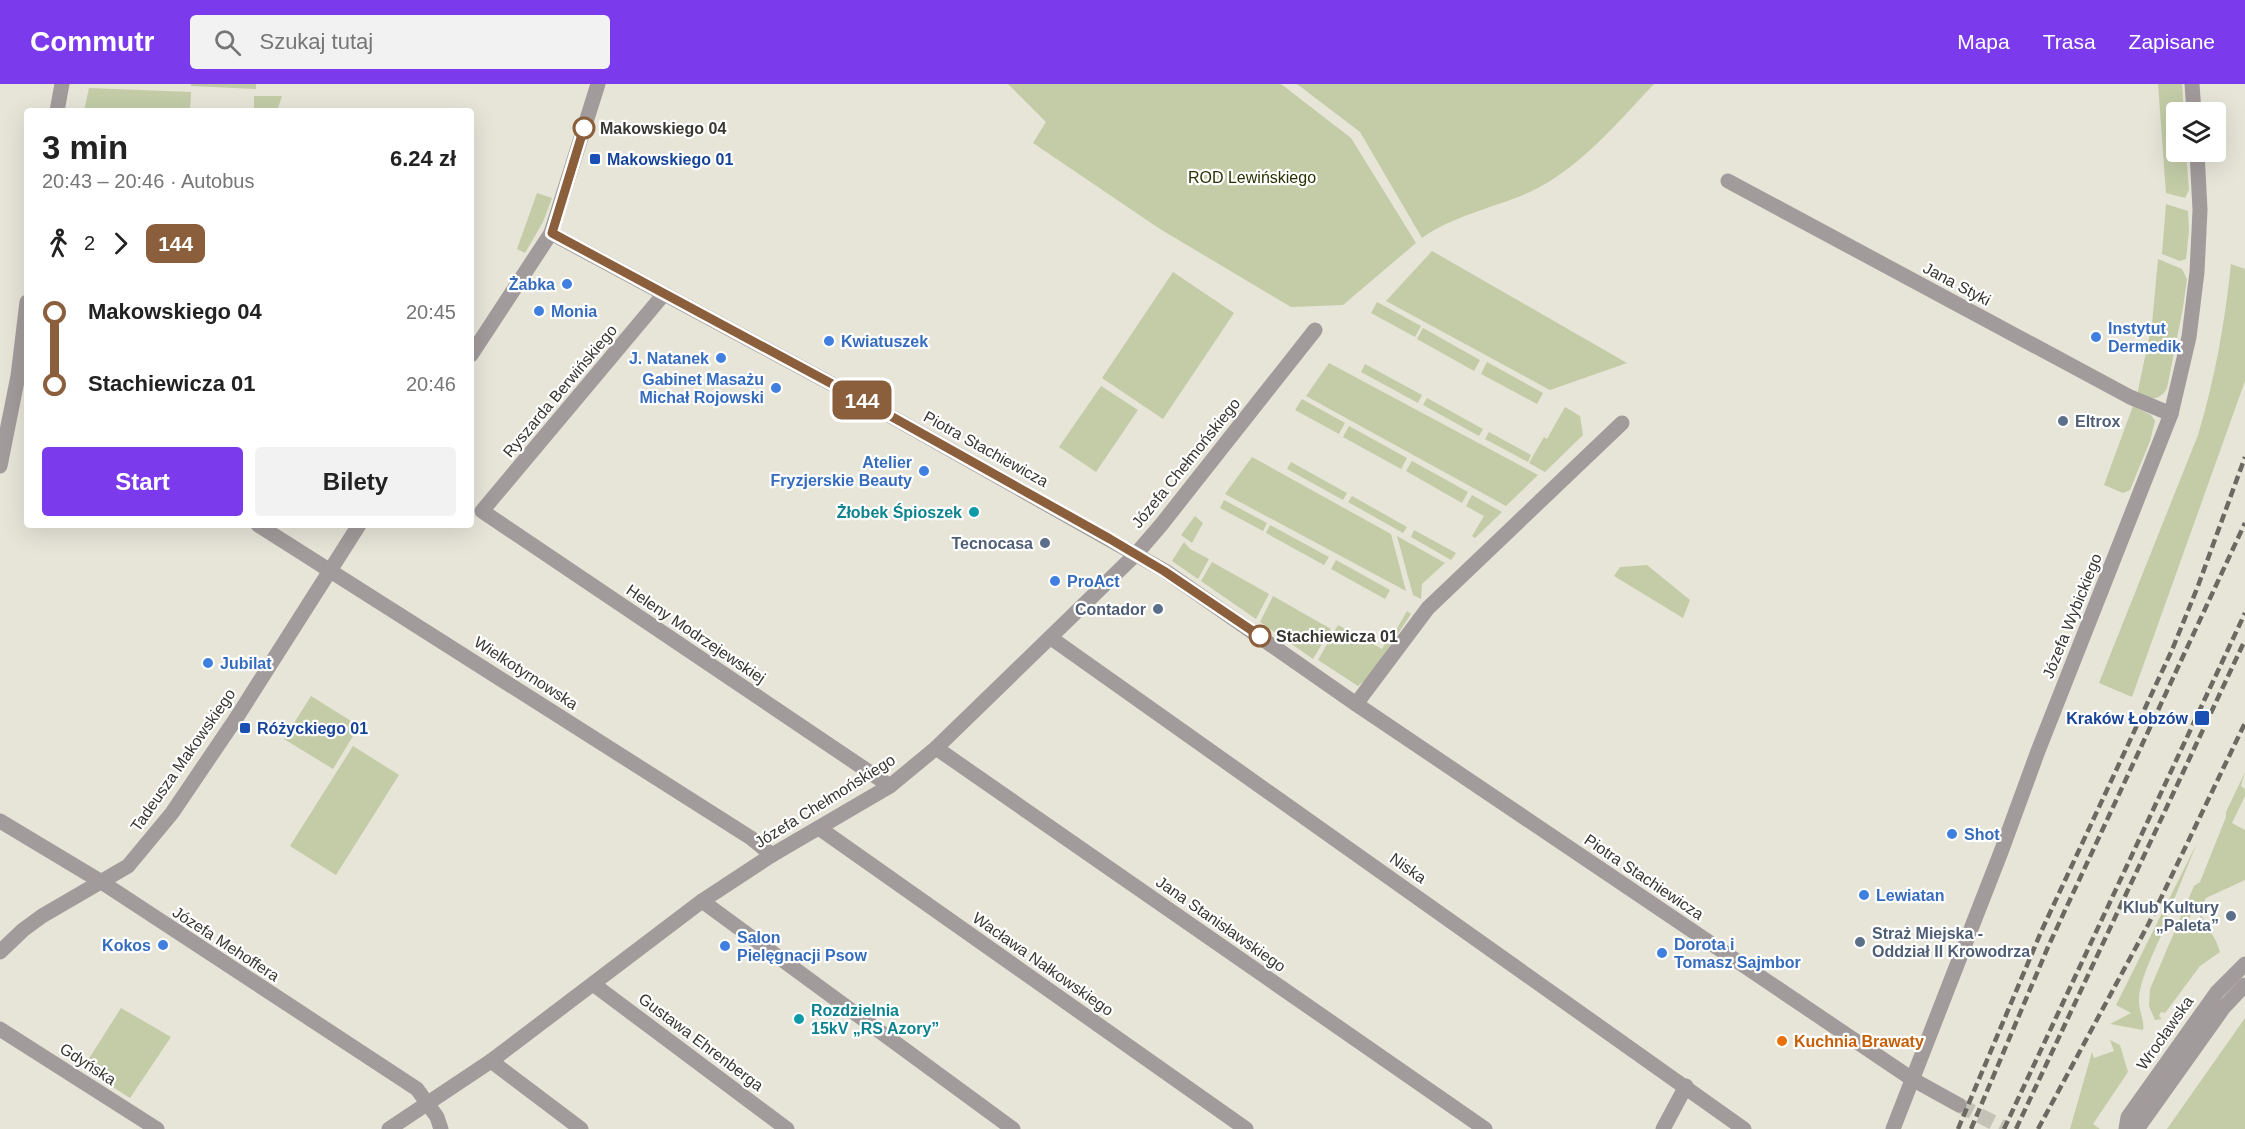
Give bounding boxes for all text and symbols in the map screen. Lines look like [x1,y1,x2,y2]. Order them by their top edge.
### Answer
search box [190,15,610,69]
text: Commutr [30,26,154,57]
icon: search [211,26,244,59]
text: Szukaj tutaj [259,29,373,54]
text: Mapa [1957,30,2010,53]
text: Trasa [2043,30,2096,53]
text: Zapisane [2129,30,2215,53]
map controls [2166,102,2226,162]
button: layers [2166,102,2226,162]
marker: Makowskiego 04 [573,117,595,139]
place label: Makowskiego 04 [600,120,726,137]
text: 3 min [42,129,128,166]
text: 6.24 zł [390,146,456,171]
place label: Makowskiego 01 [607,151,733,168]
marker: Makowskiego 01 [588,152,602,166]
park label: ROD Lewińskiego [1188,169,1316,186]
text: 20:43 – 20:46 · Autobus [42,170,254,192]
icon: walk [42,227,75,260]
icon: forward [104,227,137,260]
text: 2 [84,232,95,254]
text: 144 [158,232,193,255]
street label: Jana Styki [1920,259,1994,309]
place label: Żabka [509,276,555,293]
marker: Żabka [560,277,574,291]
text: Makowskiego 04 [88,299,262,324]
text: 20:45 [406,301,456,323]
place label: Monia [551,303,597,320]
marker: Monia [532,304,546,318]
place label: Instytut Dermedik [2108,320,2181,355]
street label: Ryszarda Berwińskiego [500,321,620,461]
marker: Instytut Dermedik [2089,330,2103,344]
place label: Kwiatuszek [841,333,928,350]
marker: Kwiatuszek [822,334,836,348]
place label: J. Natanek [629,350,709,367]
marker: J. Natanek [714,351,728,365]
text: Stachiewicza 01 [88,371,256,396]
place label: Gabinet Masażu Michał Rojowski [640,371,764,406]
text: 20:46 [406,373,456,395]
line badge: 144 [828,380,896,420]
marker: Gabinet Masażu Michał Rojowski [769,381,783,395]
text: 144 [844,389,880,412]
street label: Józefa Chełmońskiego [1128,395,1244,531]
street label: Piotra Stachiewicza [921,408,1051,490]
place label: Eltrox [2075,413,2120,430]
marker: Eltrox [2056,414,2070,428]
button: Start [42,447,243,516]
button: Bilety [255,447,456,516]
place label: Atelier Fryzjerskie Beauty [771,454,912,489]
marker: Atelier Fryzjerskie Beauty [917,464,931,478]
place label: Żłobek Śpioszek [837,503,962,521]
marker: Żłobek Śpioszek [967,505,981,519]
place label: Tecnocasa [951,535,1033,552]
marker: Tecnocasa [1038,536,1052,550]
street label: Józefa Wybickiego [2039,551,2105,681]
place label: ProAct [1067,573,1120,590]
marker: ProAct [1048,574,1062,588]
street label: Heleny Modrzejewskiej [623,581,769,687]
place label: Contador [1075,601,1146,618]
marker: Contador [1151,602,1165,616]
marker: Stachiewicza 01 [1249,625,1271,647]
place label: Stachiewicza 01 [1276,628,1398,645]
street label: Wielkotyrnowska [471,633,581,713]
place label: Jubilat [220,655,272,672]
marker: Jubilat [201,656,215,670]
street label: Tadeusza Makowskiego [127,685,239,834]
marker: Kraków Łobzów [2193,709,2211,727]
place label: Kraków Łobzów [2066,710,2189,727]
place label: Różyckiego 01 [257,720,368,737]
marker: Różyckiego 01 [238,721,252,735]
street label: Józefa Chełmońskiego [752,751,898,851]
place label: Shot [1964,826,2000,843]
marker: Shot [1945,827,1959,841]
street label: Piotra Stachiewicza [1581,831,1707,923]
street label: Niska [1387,850,1429,886]
street label: Jana Stanisławskiego [1153,873,1289,975]
place label: Lewiatan [1876,887,1944,904]
marker: Lewiatan [1857,888,1871,902]
place label: Klub Kultury „Paleta” [2123,899,2219,934]
street label: Józefa Mehoffera [170,903,282,985]
street label: Wacława Nałkowskiego [970,909,1117,1019]
marker: Klub Kultury „Paleta” [2224,909,2238,923]
place label: Straż Miejska - Oddział II Krowodrza [1872,925,2030,960]
place label: Salon Pielęgnacji Psow [737,929,867,964]
marker: Straż Miejska - Oddział II Krowodrza [1853,935,1867,949]
place label: Dorota i Tomasz Sajmbor [1674,936,1801,971]
place label: Kokos [102,937,151,954]
marker: Kokos [156,938,170,952]
marker: Salon Pielęgnacji Psow [718,939,732,953]
marker: Dorota i Tomasz Sajmbor [1655,946,1669,960]
street label: Gustawa Ehrenberga [636,990,767,1094]
street label: Wrocławska [2133,993,2197,1073]
place label: Rozdzielnia 15kV „RS Azory” [811,1002,939,1037]
marker: Rozdzielnia 15kV „RS Azory” [792,1012,806,1026]
place label: Kuchnia Brawaty [1794,1033,1924,1050]
marker: Kuchnia Brawaty [1775,1034,1789,1048]
street label: Gdyńska [57,1040,119,1088]

